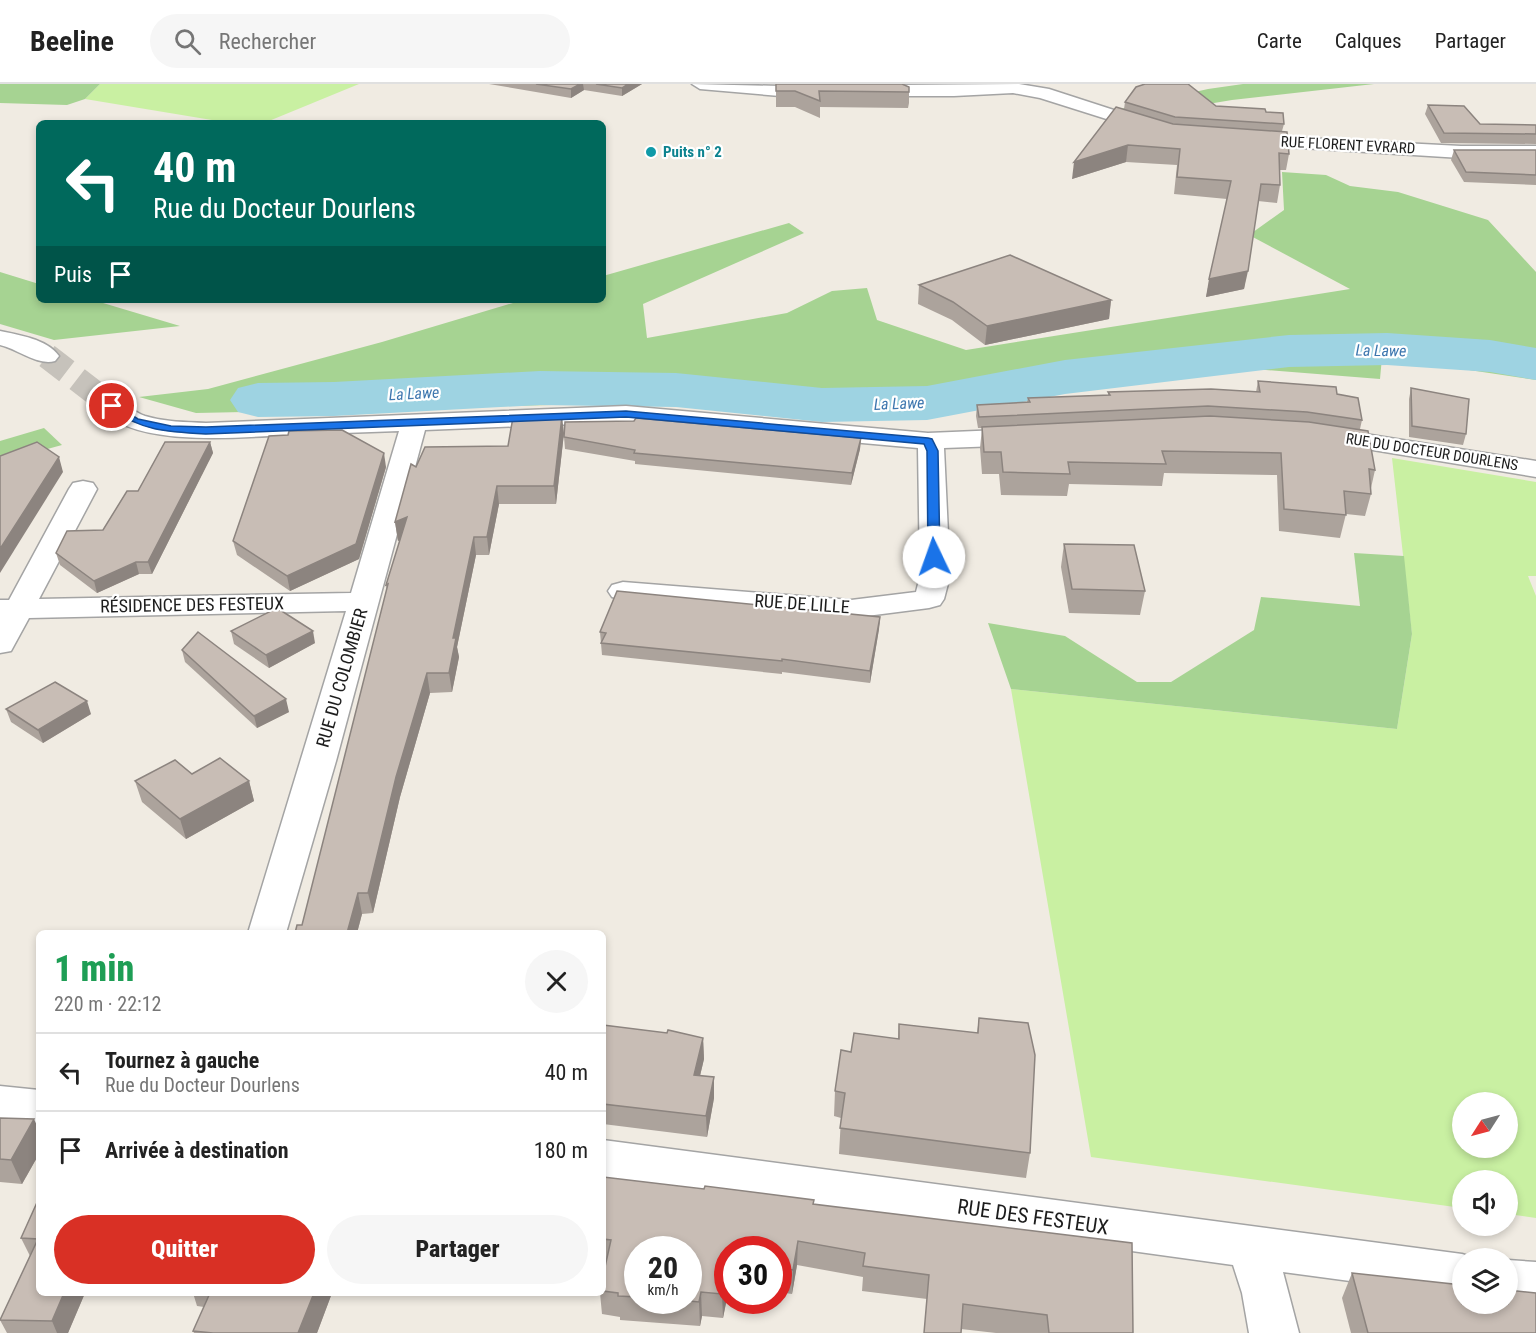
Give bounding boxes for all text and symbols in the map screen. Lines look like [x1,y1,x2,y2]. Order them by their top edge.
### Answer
search box [150,14,570,68]
text: Beeline [30,25,114,58]
icon: search [171,25,204,58]
text: Rechercher [219,29,316,54]
text: Carte [1257,29,1302,53]
text: Calques [1335,29,1402,53]
text: Partager [1435,29,1506,53]
street label: RUE FLORENT EVRARD [1280,132,1416,158]
text: 40 m [153,143,236,192]
place label: Puits n° 2 [663,143,722,161]
icon: left [54,144,132,222]
marker: Puits n° 2 [644,145,658,159]
text: Rue du Docteur Dourlens [153,193,416,225]
icon: arrive [104,258,137,291]
text: Puis [54,262,92,287]
water label: La Lawe [1356,341,1406,360]
pin [86,380,137,431]
water label: La Lawe [388,383,440,404]
icon: arrive [95,389,128,422]
water label: La Lawe [873,393,925,414]
street label: RUE DU DOCTEUR DOURLENS [1345,429,1520,475]
position arrow [902,525,966,589]
street label: RUE DE LILLE [754,590,850,617]
street label: RÉSIDENCE DES FESTEUX [100,592,284,617]
street label: RUE DU COLOMBIER [312,606,372,750]
text: 1 min [54,948,134,990]
button: close [525,950,588,1013]
text: 220 m · 22:12 [54,992,161,1016]
text: Tournez à gauche [105,1048,259,1073]
icon: left [54,1056,87,1089]
text: 40 m [545,1060,588,1085]
text: Rue du Docteur Dourlens [105,1073,300,1097]
north arrow [1452,1092,1518,1158]
map controls [1452,1092,1518,1314]
icon: arrive [54,1134,87,1167]
text: Arrivée à destination [105,1138,289,1163]
text: 180 m [534,1138,588,1163]
button: sound [1452,1170,1518,1236]
street label: RUE DES FESTEUX [956,1195,1110,1239]
button: Quitter [54,1215,315,1284]
button: Partager [327,1215,588,1284]
speed limit sign: 30 [714,1236,792,1314]
button: layers [1452,1248,1518,1314]
text: 20 [648,1250,678,1285]
text: km/h [648,1281,678,1299]

